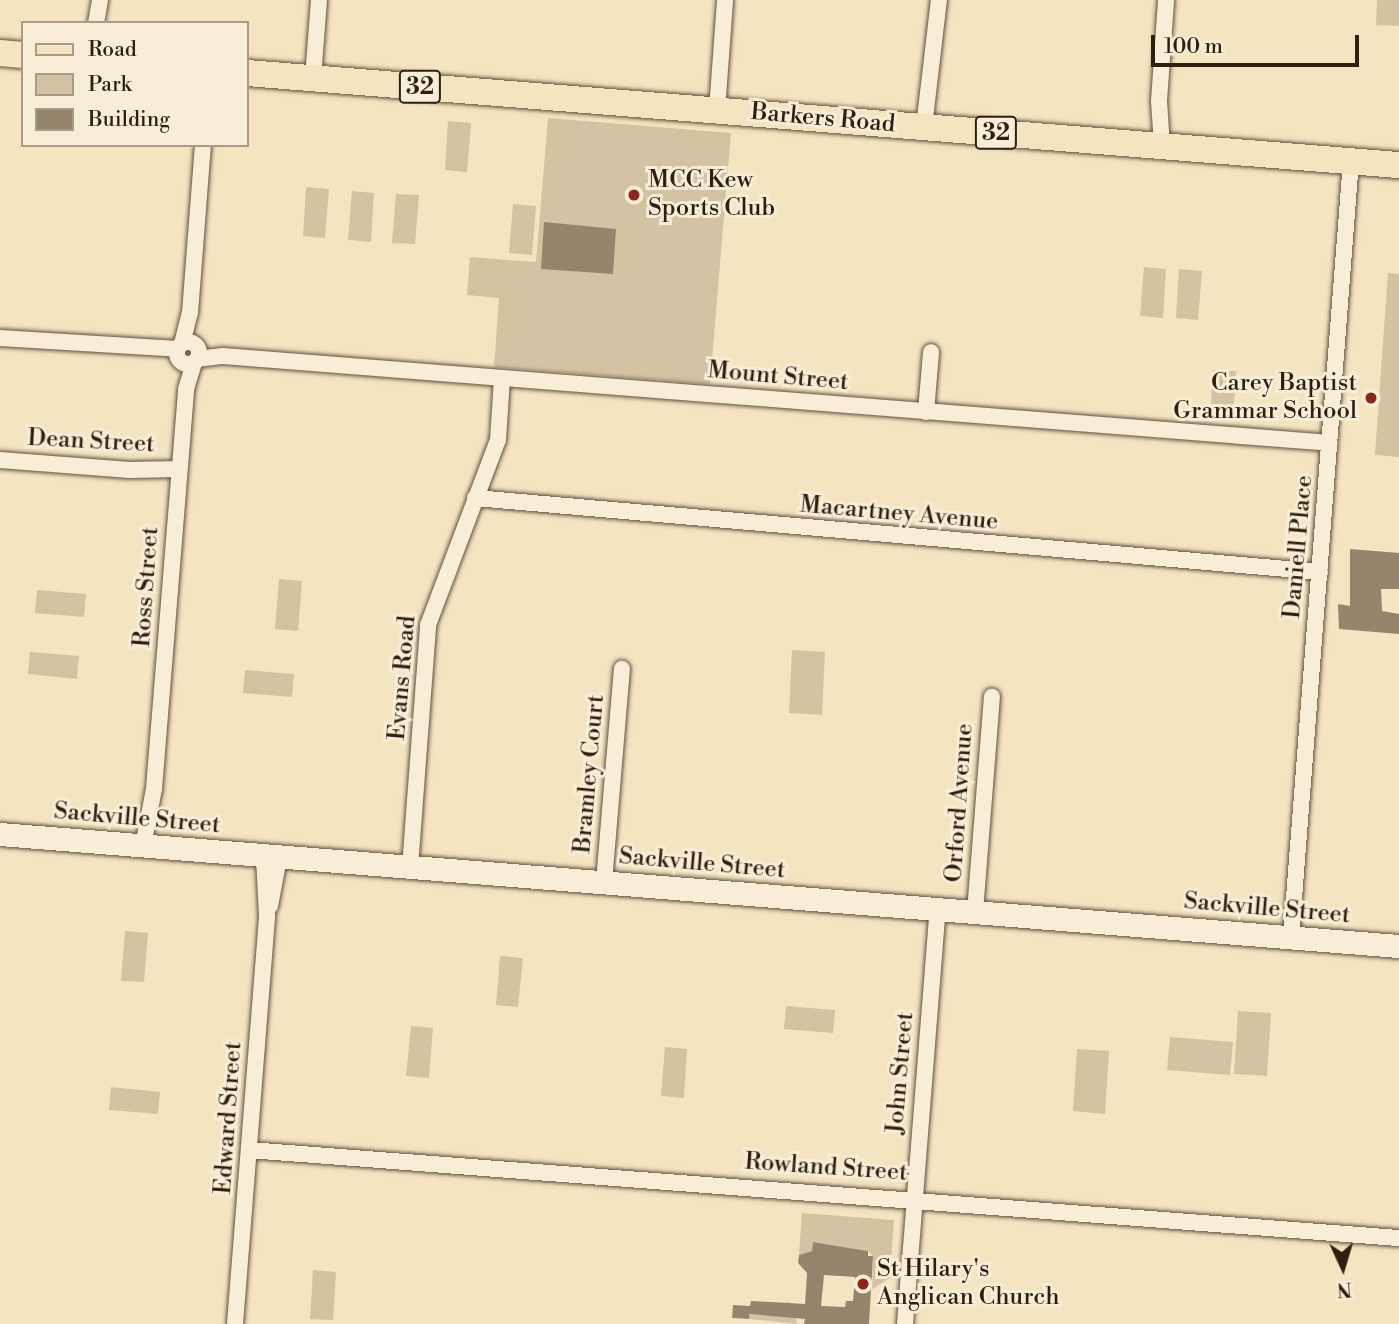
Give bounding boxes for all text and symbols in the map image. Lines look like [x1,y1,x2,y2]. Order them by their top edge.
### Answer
legend [21,21,248,147]
scale bar [1154,21,1362,65]
text: 100 m [1164,34,1223,60]
text: Road [88,37,137,63]
road number: 32 [397,68,443,106]
text: Park [88,72,132,98]
street label: Barkers Road [750,98,896,140]
text: Building [88,107,170,133]
road number: 32 [973,114,1019,152]
place label: MCC Kew Sports Club [648,167,775,223]
marker: MCC Kew Sports Club [626,187,642,203]
street label: Mount Street [706,356,850,398]
place label: Carey Baptist Grammar School [1173,370,1357,426]
marker: Carey Baptist Grammar School [1363,390,1379,406]
street label: Dean Street [27,424,155,460]
street label: Daniell Place [1278,474,1320,620]
street label: Macartney Avenue [799,491,999,537]
street label: Ross Street [128,526,166,648]
street label: Evans Road [383,614,423,742]
street label: Bramley Court [569,693,611,855]
street label: Orford Avenue [940,723,980,883]
street label: Sackville Street [53,797,221,841]
street label: Sackville Street [618,842,786,886]
street label: Sackville Street [1183,887,1351,931]
street label: John Street [881,1011,921,1135]
street label: Edward Street [209,1041,249,1195]
street label: Rowland Street [744,1148,908,1188]
north arrow [1308,1233,1378,1303]
place label: St Hilary's Anglican Church [877,1256,1060,1312]
marker: St Hilary's Anglican Church [855,1276,871,1292]
text: N [1336,1276,1353,1301]

